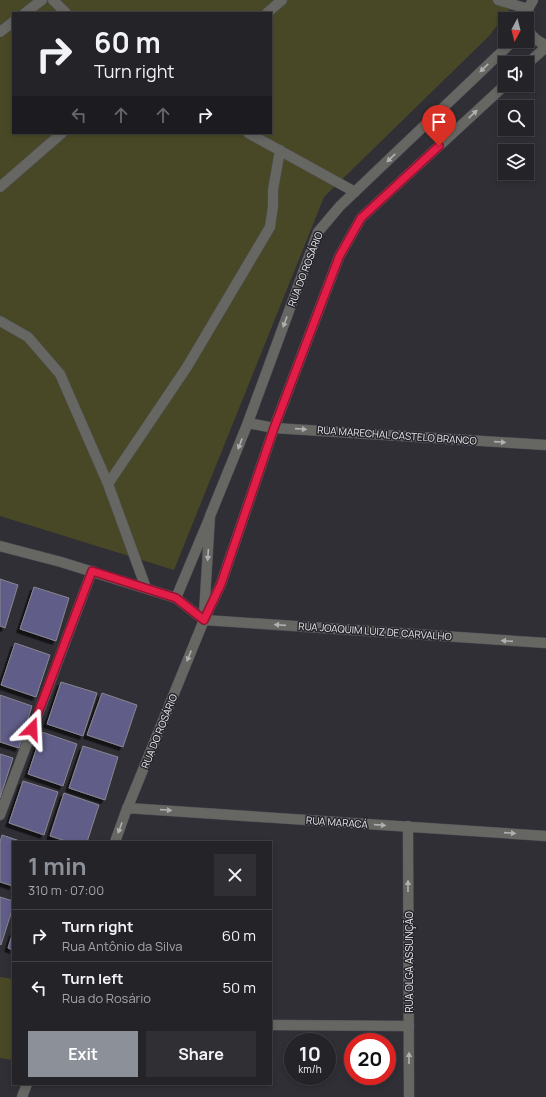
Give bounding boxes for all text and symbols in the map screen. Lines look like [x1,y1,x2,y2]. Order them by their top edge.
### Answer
north arrow [498,12,534,48]
map controls [498,12,534,180]
text: 60 m [94,23,161,61]
icon: right [28,28,80,80]
button: sound [498,56,534,92]
text: Turn right [94,59,175,83]
one-way arrow [480,63,489,72]
button: search [498,100,534,136]
icon: left [68,104,90,126]
icon: ahead [110,104,132,126]
icon: ahead [152,104,174,126]
icon: right [194,104,216,126]
pin [422,105,456,146]
one-way arrow [469,110,478,119]
icon: arrive [428,111,450,133]
button: layers [498,144,534,180]
one-way arrow [386,153,395,162]
street label: RUA DO ROSÁRIO [284,230,326,308]
one-way arrow [282,317,288,329]
street label: RUA MARECHAL CASTELO BRANCO [317,422,477,448]
one-way arrow [295,426,307,433]
one-way arrow [237,439,243,450]
one-way arrow [494,439,507,445]
one-way arrow [205,549,211,562]
street label: RUA JOAQUIM LUIZ DE CARVALHO [298,619,452,643]
one-way arrow [274,621,286,628]
one-way arrow [501,637,513,644]
one-way arrow [186,650,192,662]
street label: RUA DO ROSÁRIO [138,692,180,770]
position arrow [11,708,53,750]
one-way arrow [160,807,172,814]
street label: RUA MARACÁ [306,813,369,831]
one-way arrow [374,821,386,828]
one-way arrow [116,822,122,834]
one-way arrow [504,830,516,837]
text: 1 min [28,849,87,882]
button: close [214,854,256,896]
one-way arrow [405,879,411,892]
text: 310 m · 07:00 [28,881,104,899]
street label: RUA OLGA ASSUNÇÃO [402,911,416,1013]
text: Turn right [62,916,133,937]
icon: right [28,925,50,947]
text: 60 m [222,925,256,946]
text: Rua Antônio da Silva [62,937,182,955]
text: Turn left [62,968,124,989]
icon: left [28,977,50,999]
text: 50 m [222,977,256,998]
text: Rua do Rosário [62,989,151,1007]
button: Exit [28,1031,138,1077]
button: Share [146,1031,256,1077]
speed limit sign: 20 [344,1033,396,1085]
text: 10 [299,1040,321,1067]
one-way arrow [406,1051,412,1064]
text: km/h [298,1062,322,1076]

